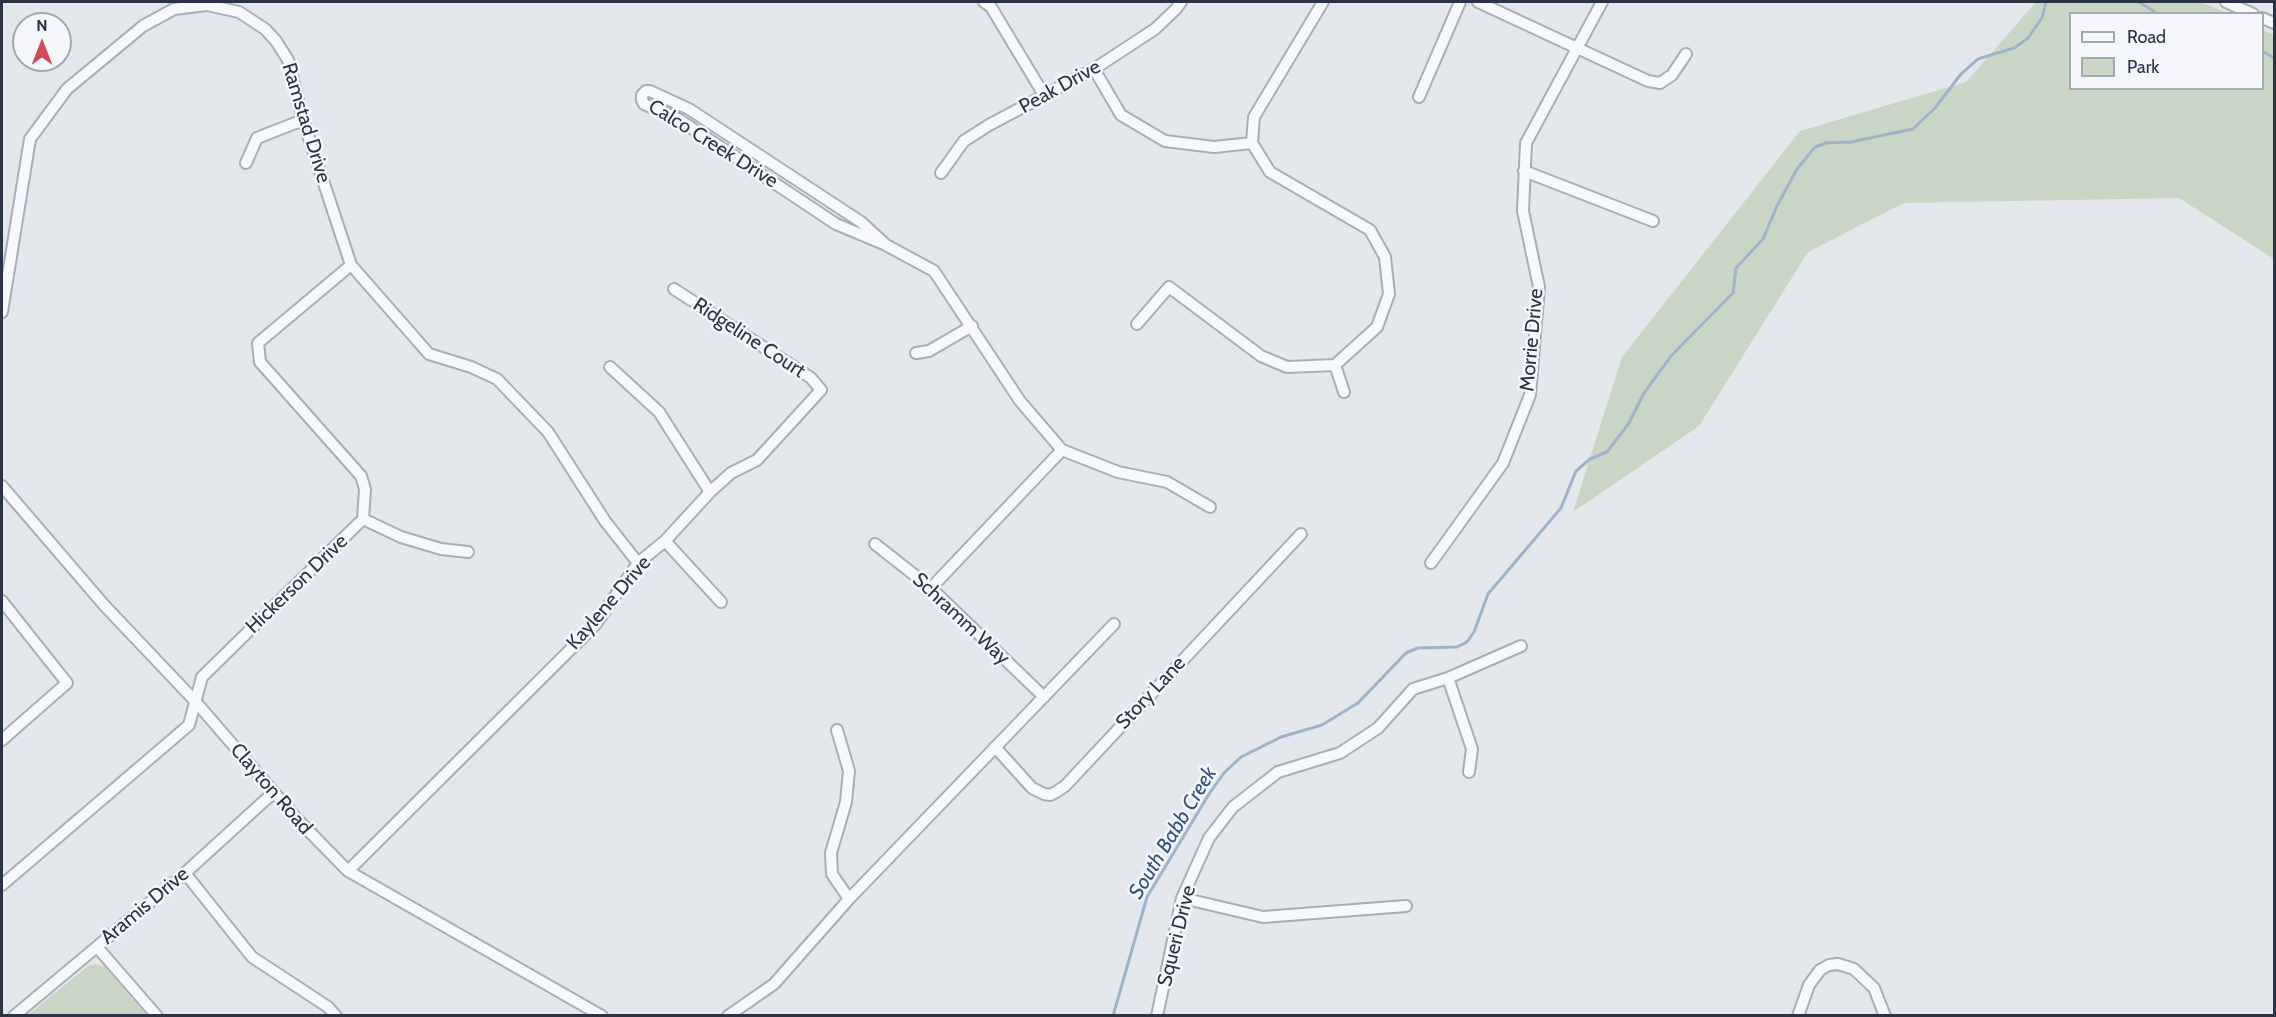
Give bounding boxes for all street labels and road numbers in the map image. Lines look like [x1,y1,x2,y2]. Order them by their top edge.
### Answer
street label: Peak Drive [1015,55,1105,119]
street label: Ramstad Drive [276,60,336,186]
street label: Calco Creek Drive [644,95,782,193]
street label: Morrie Drive [1516,287,1548,393]
street label: Ridgeline Court [688,293,810,383]
street label: Hickerson Drive [241,529,353,639]
street label: Kaylene Drive [562,551,656,655]
street label: Schramm Way [907,568,1015,670]
street label: Story Lane [1111,652,1191,734]
street label: Clayton Road [225,738,317,840]
street label: Aramis Drive [96,862,194,950]
street label: Squeri Drive [1153,883,1201,989]

